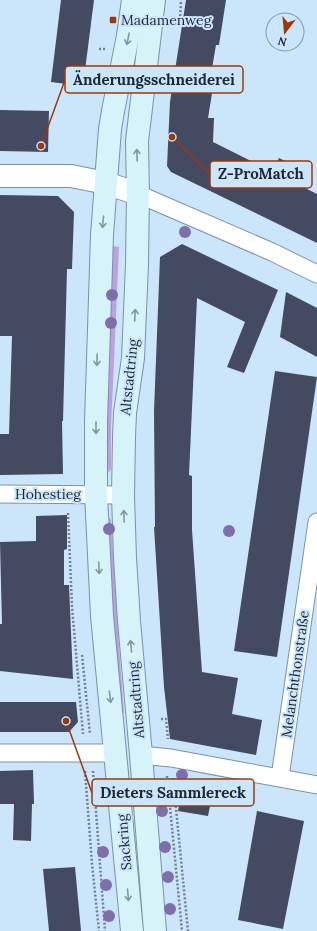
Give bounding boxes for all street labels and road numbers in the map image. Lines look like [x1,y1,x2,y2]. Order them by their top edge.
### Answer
street label: Altstadtring [116,337,142,417]
street label: Hohestieg [15,485,81,503]
street label: Melanchthonstraße [277,609,313,739]
street label: Altstadtring [124,661,148,740]
street label: Sackring [113,813,135,871]

